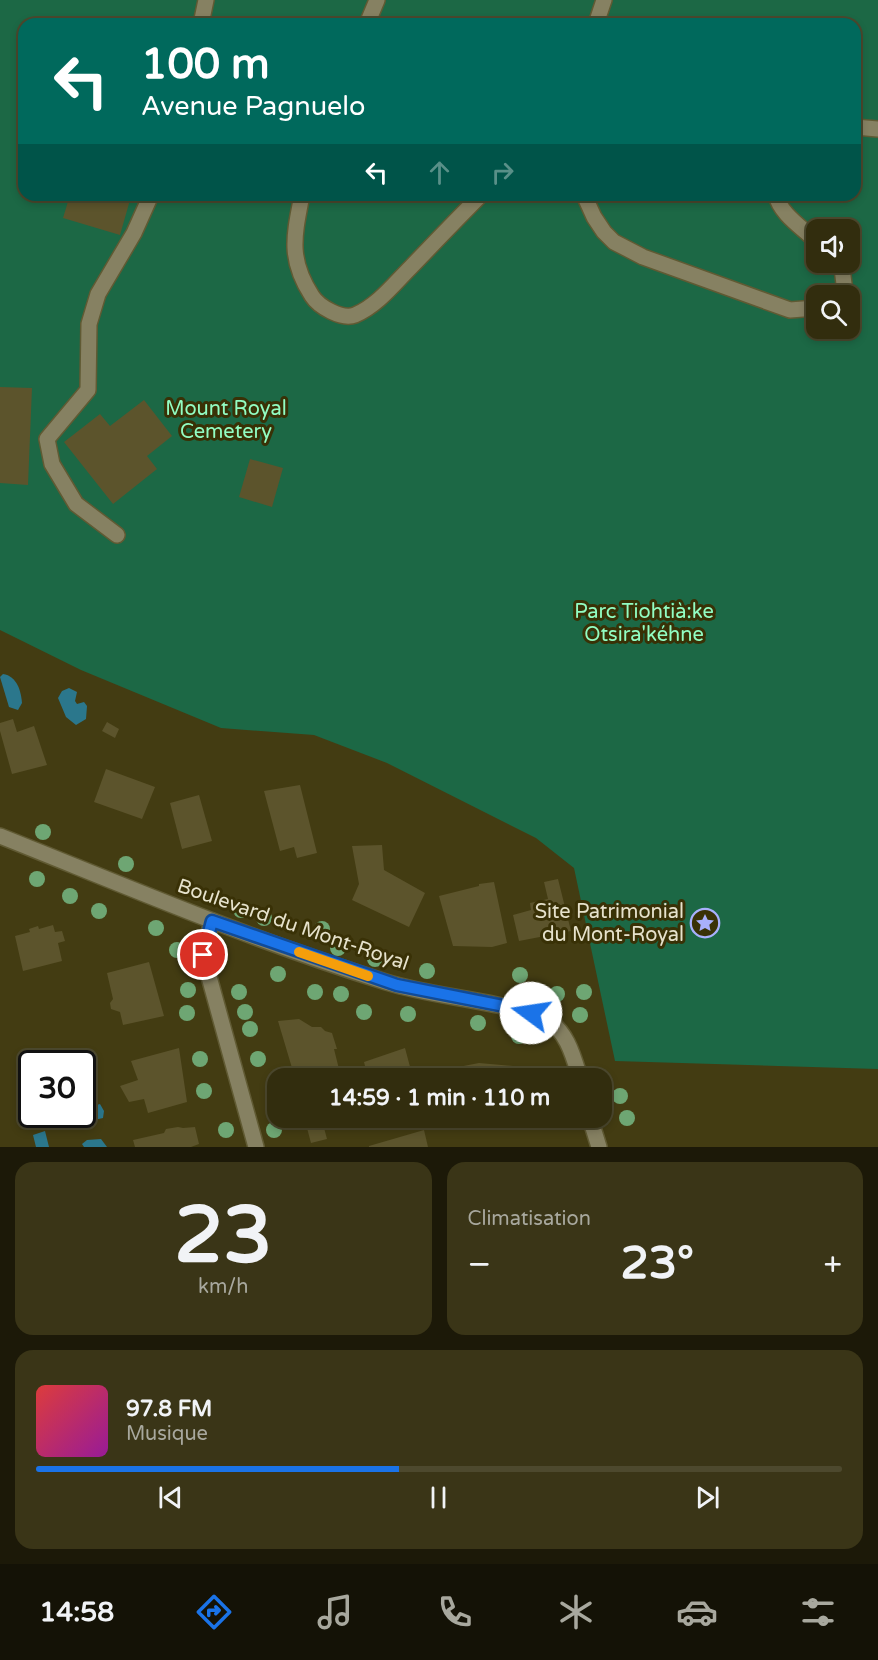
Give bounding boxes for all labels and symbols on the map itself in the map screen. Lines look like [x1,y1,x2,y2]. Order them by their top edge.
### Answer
park label: Mount Royal Cemetery [165,397,287,444]
park label: Parc Tiohtià:ke Otsira'kéhne [574,600,714,647]
street label: Boulevard du Mont-Royal [174,874,412,976]
place label: Site Patrimonial du Mont-Royal [535,900,684,947]
place icon: Site Patrimonial du Mont-Royal [689,907,721,939]
pin [177,929,228,980]
position arrow [499,981,563,1045]
speed limit sign: 30 [18,1050,96,1128]

